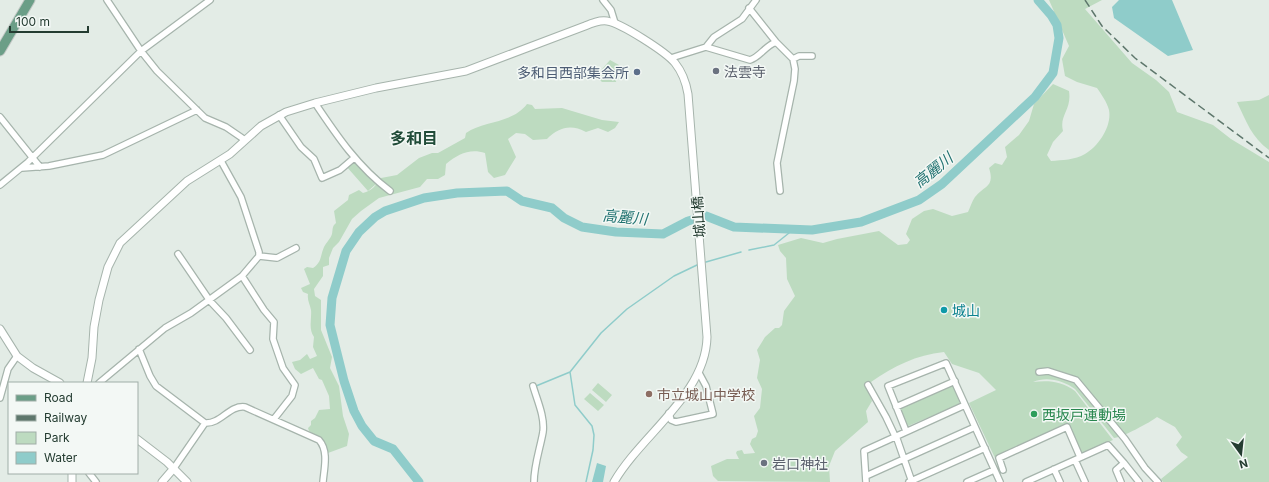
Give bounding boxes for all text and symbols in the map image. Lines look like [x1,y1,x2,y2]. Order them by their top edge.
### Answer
scale bar [10,8,88,34]
text: 100 m [16,14,50,29]
place label: 法雲寺 [724,63,766,80]
place label: 多和目西部集会所 [517,64,629,81]
marker: 法雲寺 [711,66,721,76]
marker: 多和目西部集会所 [632,67,642,77]
district label: 多和目 [390,128,438,148]
water label: 高麗川 [910,147,958,192]
street label: 城山橋 [688,195,708,239]
water label: 高麗川 [602,206,650,229]
place label: 城山 [952,302,980,319]
marker: 城山 [939,305,949,315]
legend [8,382,138,474]
place label: 市立城山中学校 [657,386,755,403]
marker: 市立城山中学校 [644,389,654,399]
text: Road [44,390,73,405]
place label: 西坂戸運動場 [1042,406,1126,423]
marker: 西坂戸運動場 [1029,409,1039,419]
text: Railway [44,410,88,425]
text: Park [44,430,70,445]
north arrow [1221,434,1261,474]
text: Water [44,450,78,465]
place label: 岩口神社 [772,455,828,472]
text: N [1238,456,1249,472]
marker: 岩口神社 [759,458,769,468]

